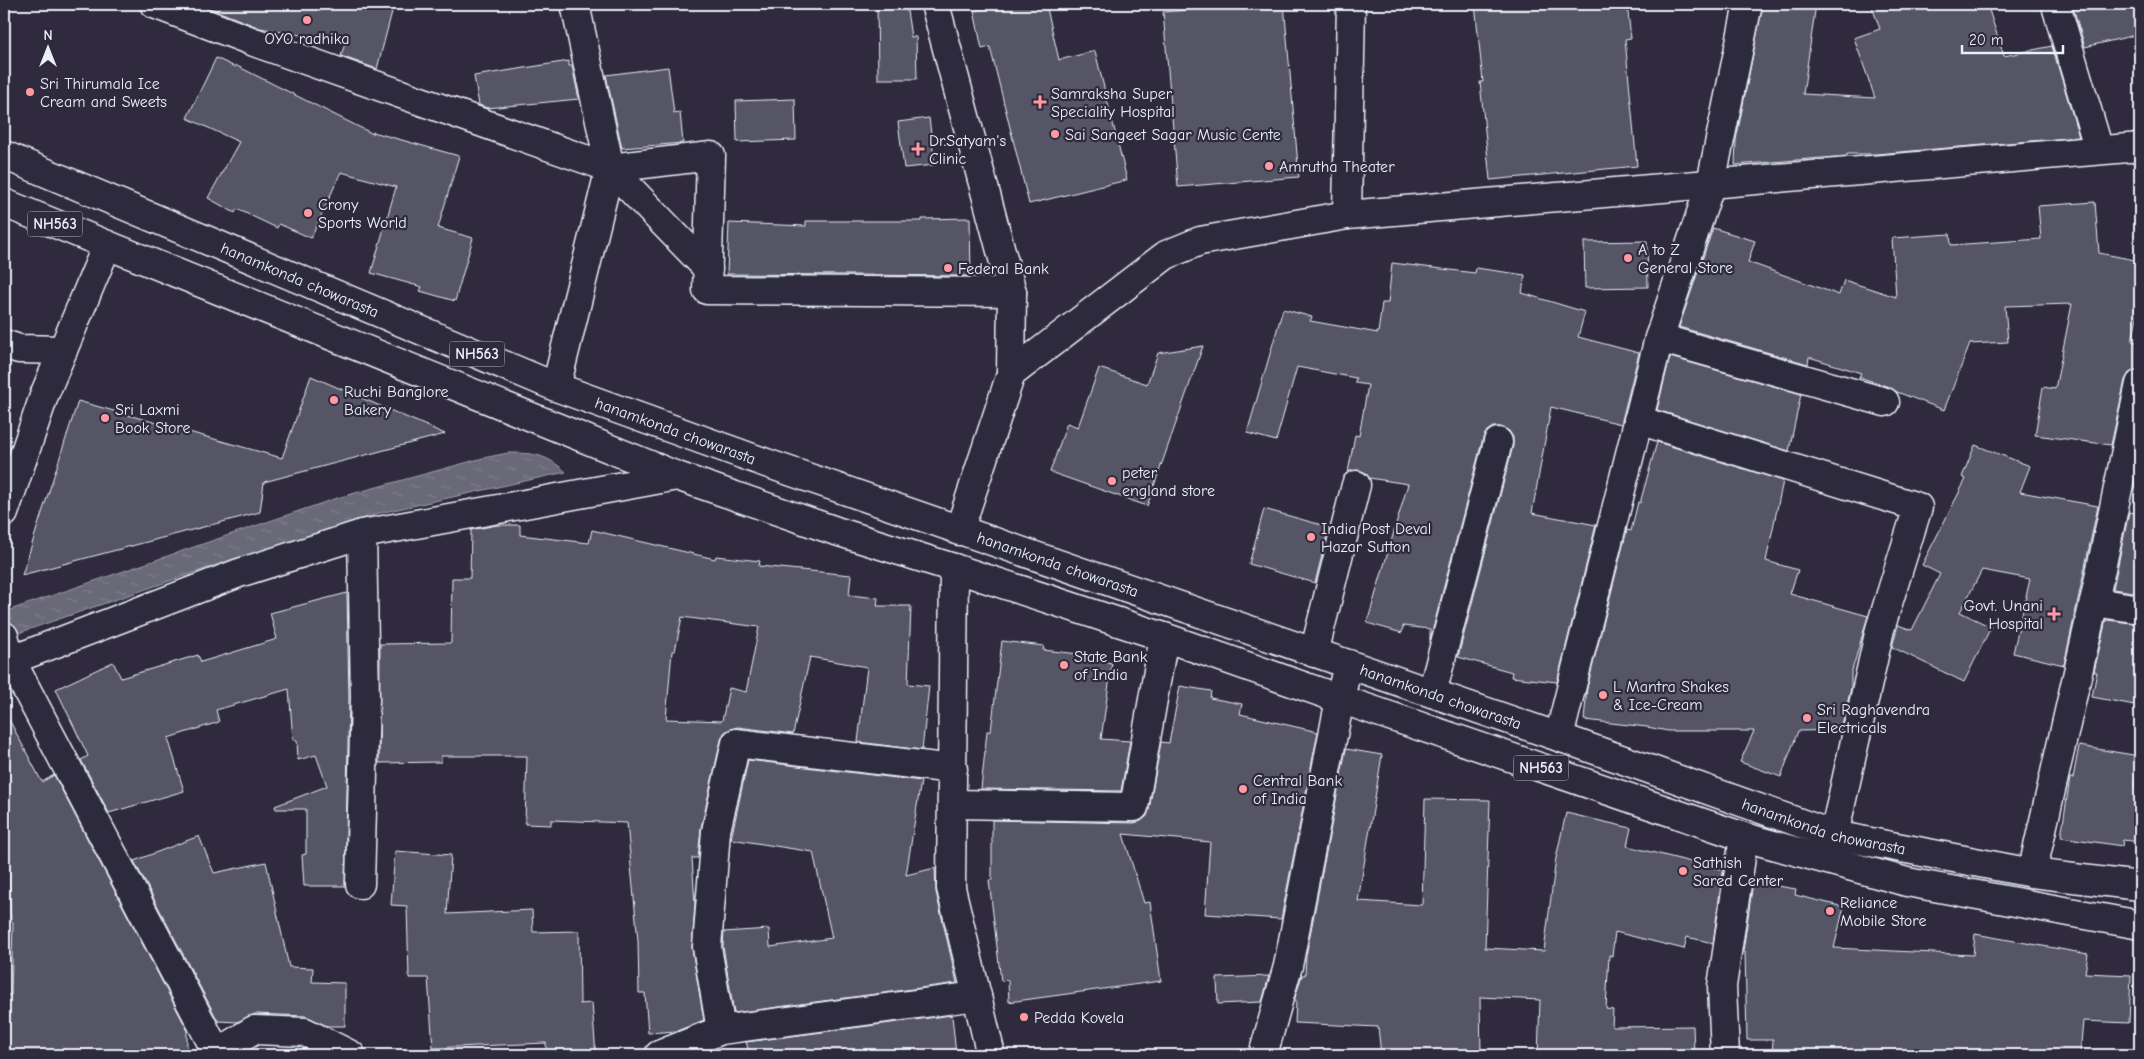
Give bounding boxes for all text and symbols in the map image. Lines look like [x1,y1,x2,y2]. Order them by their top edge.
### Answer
marker: OYO radhika [301,14,313,26]
north arrow [22,22,72,72]
scale bar [1962,22,2063,54]
text: N [43,27,53,44]
place label: OYO radhika [265,30,349,48]
text: 20 m [1969,31,2003,49]
place label: Sri Thirumala Ice Cream and Sweets [40,75,167,111]
place label: Samraksha Super Speciality Hospital [1051,85,1175,121]
marker: Sri Thirumala Ice Cream and Sweets [24,86,36,98]
marker: Samraksha Super Speciality Hospital [1033,95,1047,109]
place label: Sai Sangeet Sagar Music Cente [1065,126,1281,144]
marker: Sai Sangeet Sagar Music Cente [1049,128,1061,140]
place label: Dr.Satyam's Clinic [929,132,1006,168]
marker: Dr.Satyam's Clinic [911,142,925,156]
place label: Amrutha Theater [1279,158,1395,176]
marker: Amrutha Theater [1263,160,1275,172]
place label: Crony Sports World [318,196,407,232]
marker: Crony Sports World [302,207,314,219]
road number: NH563 [28,212,82,236]
street label: hanamkonda chowarasta [218,239,381,321]
place label: A to Z General Store [1638,241,1733,277]
marker: A to Z General Store [1622,252,1634,264]
place label: Federal Bank [958,260,1049,278]
marker: Federal Bank [942,262,954,274]
road number: NH563 [450,342,504,366]
place label: Ruchi Banglore Bakery [344,383,449,419]
marker: Ruchi Banglore Bakery [328,394,340,406]
street label: hanamkonda chowarasta [592,394,758,468]
place label: Sri Laxmi Book Store [115,401,190,437]
marker: Sri Laxmi Book Store [99,412,111,424]
place label: peter england store [1122,464,1215,500]
marker: peter england store [1106,475,1118,487]
place label: India Post Deval Hazar Sutton [1321,520,1431,556]
street label: hanamkonda chowarasta [975,529,1141,601]
marker: India Post Deval Hazar Sutton [1305,531,1317,543]
place label: Govt. Unani Hospital [1964,597,2043,633]
marker: Govt. Unani Hospital [2047,607,2061,621]
place label: State Bank of India [1074,648,1148,684]
marker: State Bank of India [1058,659,1070,671]
street label: hanamkonda chowarasta [1357,661,1524,733]
place label: L Mantra Shakes & Ice-Cream [1613,678,1729,714]
marker: L Mantra Shakes & Ice-Cream [1597,689,1609,701]
place label: Sri Raghavendra Electricals [1817,701,1930,737]
marker: Sri Raghavendra Electricals [1801,712,1813,724]
road number: NH563 [1514,756,1568,780]
place label: Central Bank of India [1253,772,1342,808]
marker: Central Bank of India [1237,783,1249,795]
street label: hanamkonda chowarasta [1739,795,1907,859]
place label: Sathish Sared Center [1693,854,1784,890]
marker: Sathish Sared Center [1677,865,1689,877]
place label: Reliance Mobile Store [1840,894,1926,930]
marker: Reliance Mobile Store [1824,905,1836,917]
place label: Pedda Kovela [1034,1009,1124,1027]
marker: Pedda Kovela [1018,1011,1030,1023]

